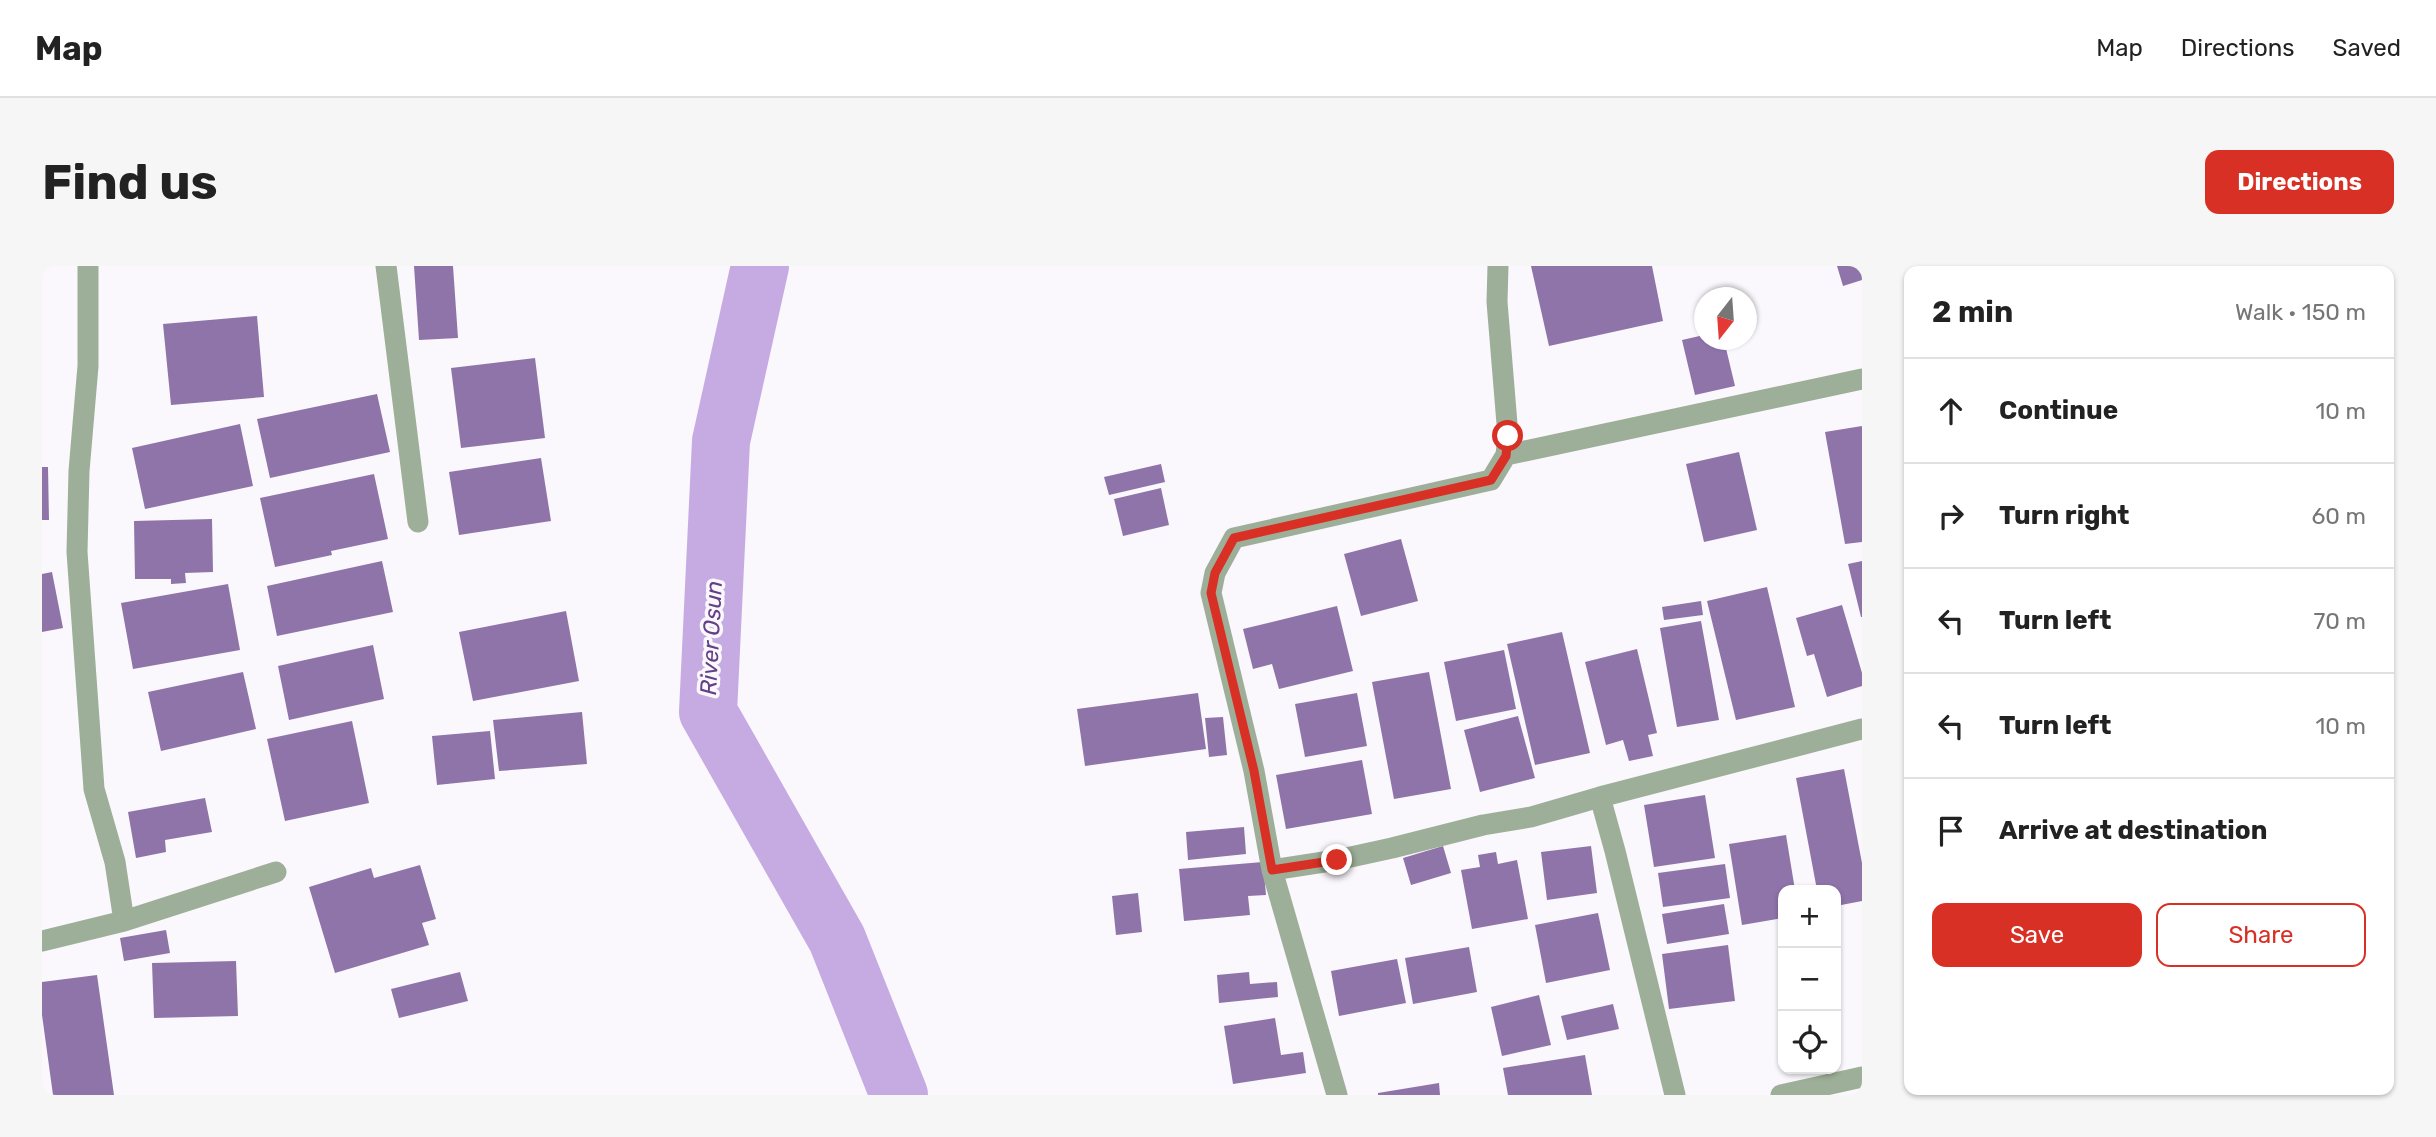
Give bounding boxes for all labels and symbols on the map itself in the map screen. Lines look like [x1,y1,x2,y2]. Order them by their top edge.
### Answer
north arrow [1694,287,1757,350]
route start [1492,420,1523,451]
water label: River Osun [694,580,728,696]
route end [1321,844,1352,875]

